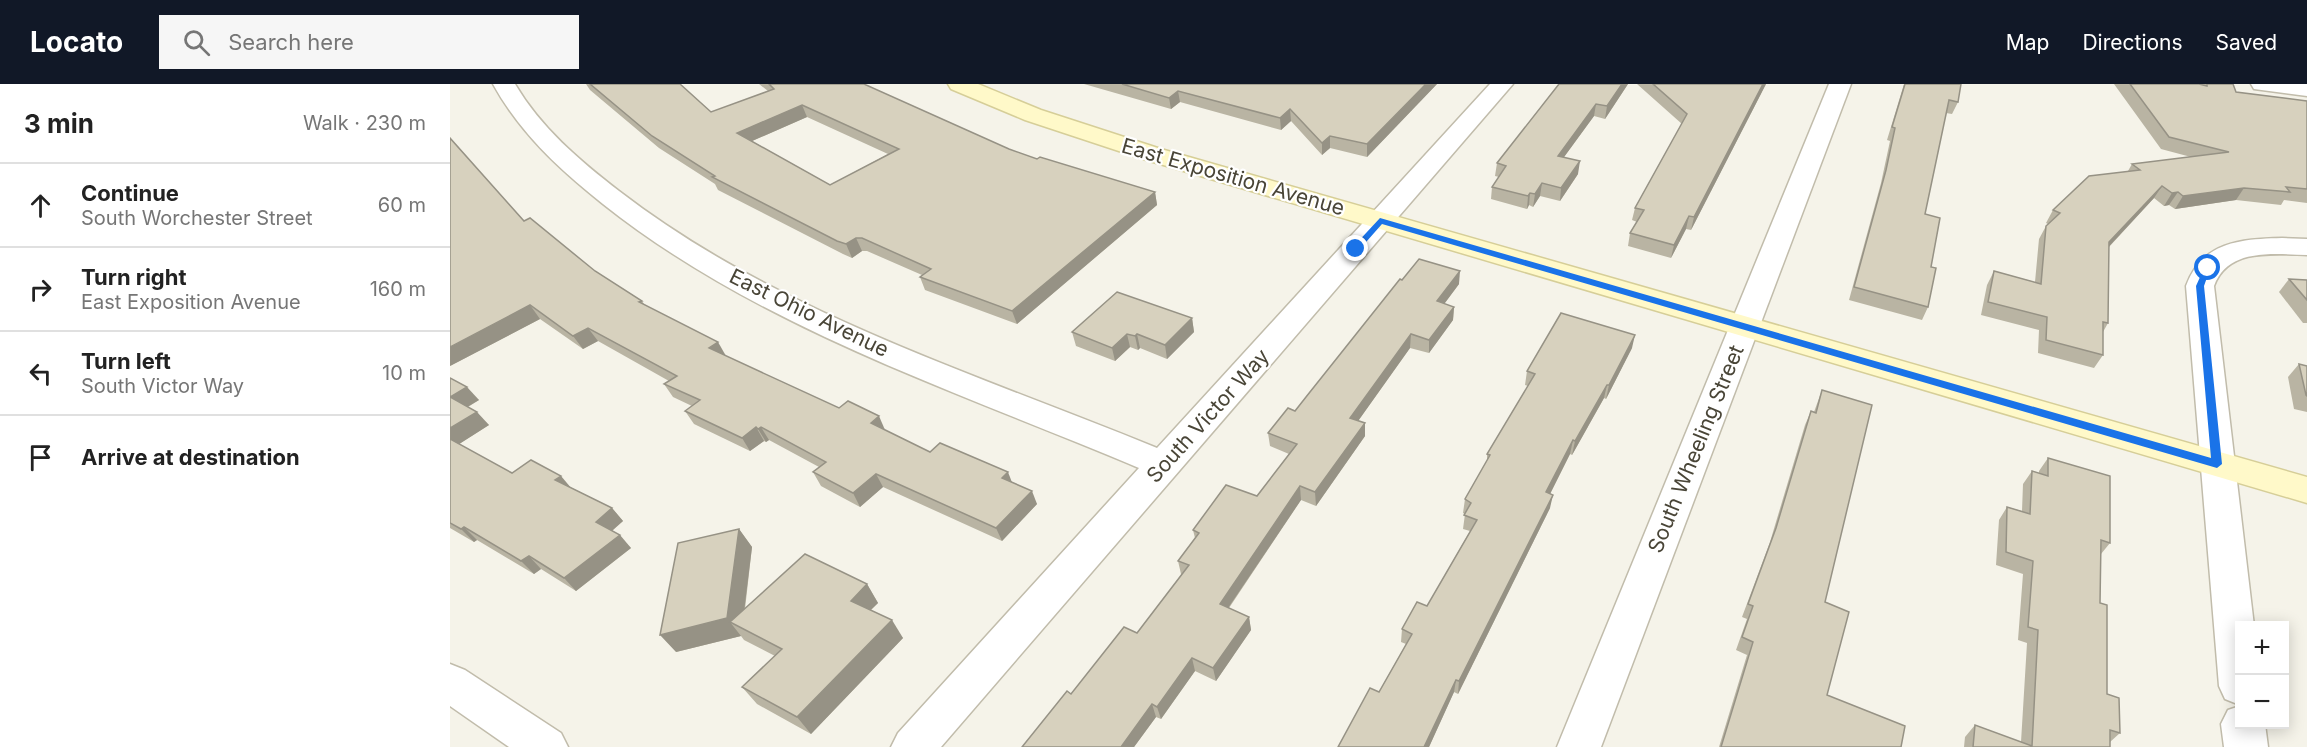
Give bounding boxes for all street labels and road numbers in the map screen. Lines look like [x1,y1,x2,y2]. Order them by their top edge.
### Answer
street label: East Exposition Avenue [1119,133,1347,220]
street label: East Ohio Avenue [725,263,893,362]
street label: South Wheeling Street [1642,341,1749,556]
street label: South Victor Way [1141,344,1274,488]

